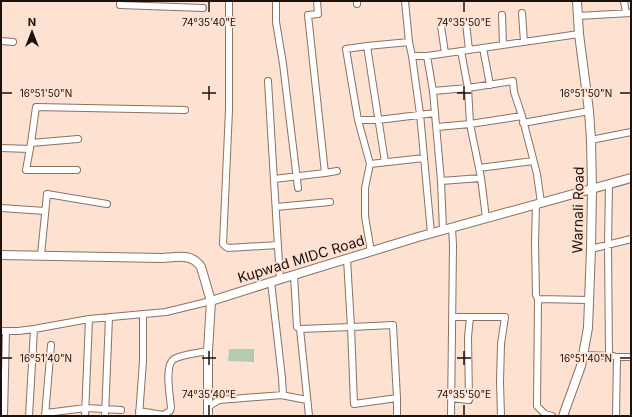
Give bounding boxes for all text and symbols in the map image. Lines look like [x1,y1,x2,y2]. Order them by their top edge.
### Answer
north arrow [12,12,52,52]
text: N [28,15,36,29]
text: 74°35'40"E [182,16,236,28]
text: 74°35'50"E [437,16,491,28]
text: 16°51'50"N [20,87,72,99]
text: 16°51'50"N [560,87,612,99]
street label: Warnali Road [568,166,587,254]
street label: Kupwad MIDC Road [235,231,366,286]
text: 16°51'40"N [20,352,72,364]
text: 16°51'40"N [560,352,612,364]
text: 74°35'40"E [182,388,236,400]
text: 74°35'50"E [437,388,491,400]

